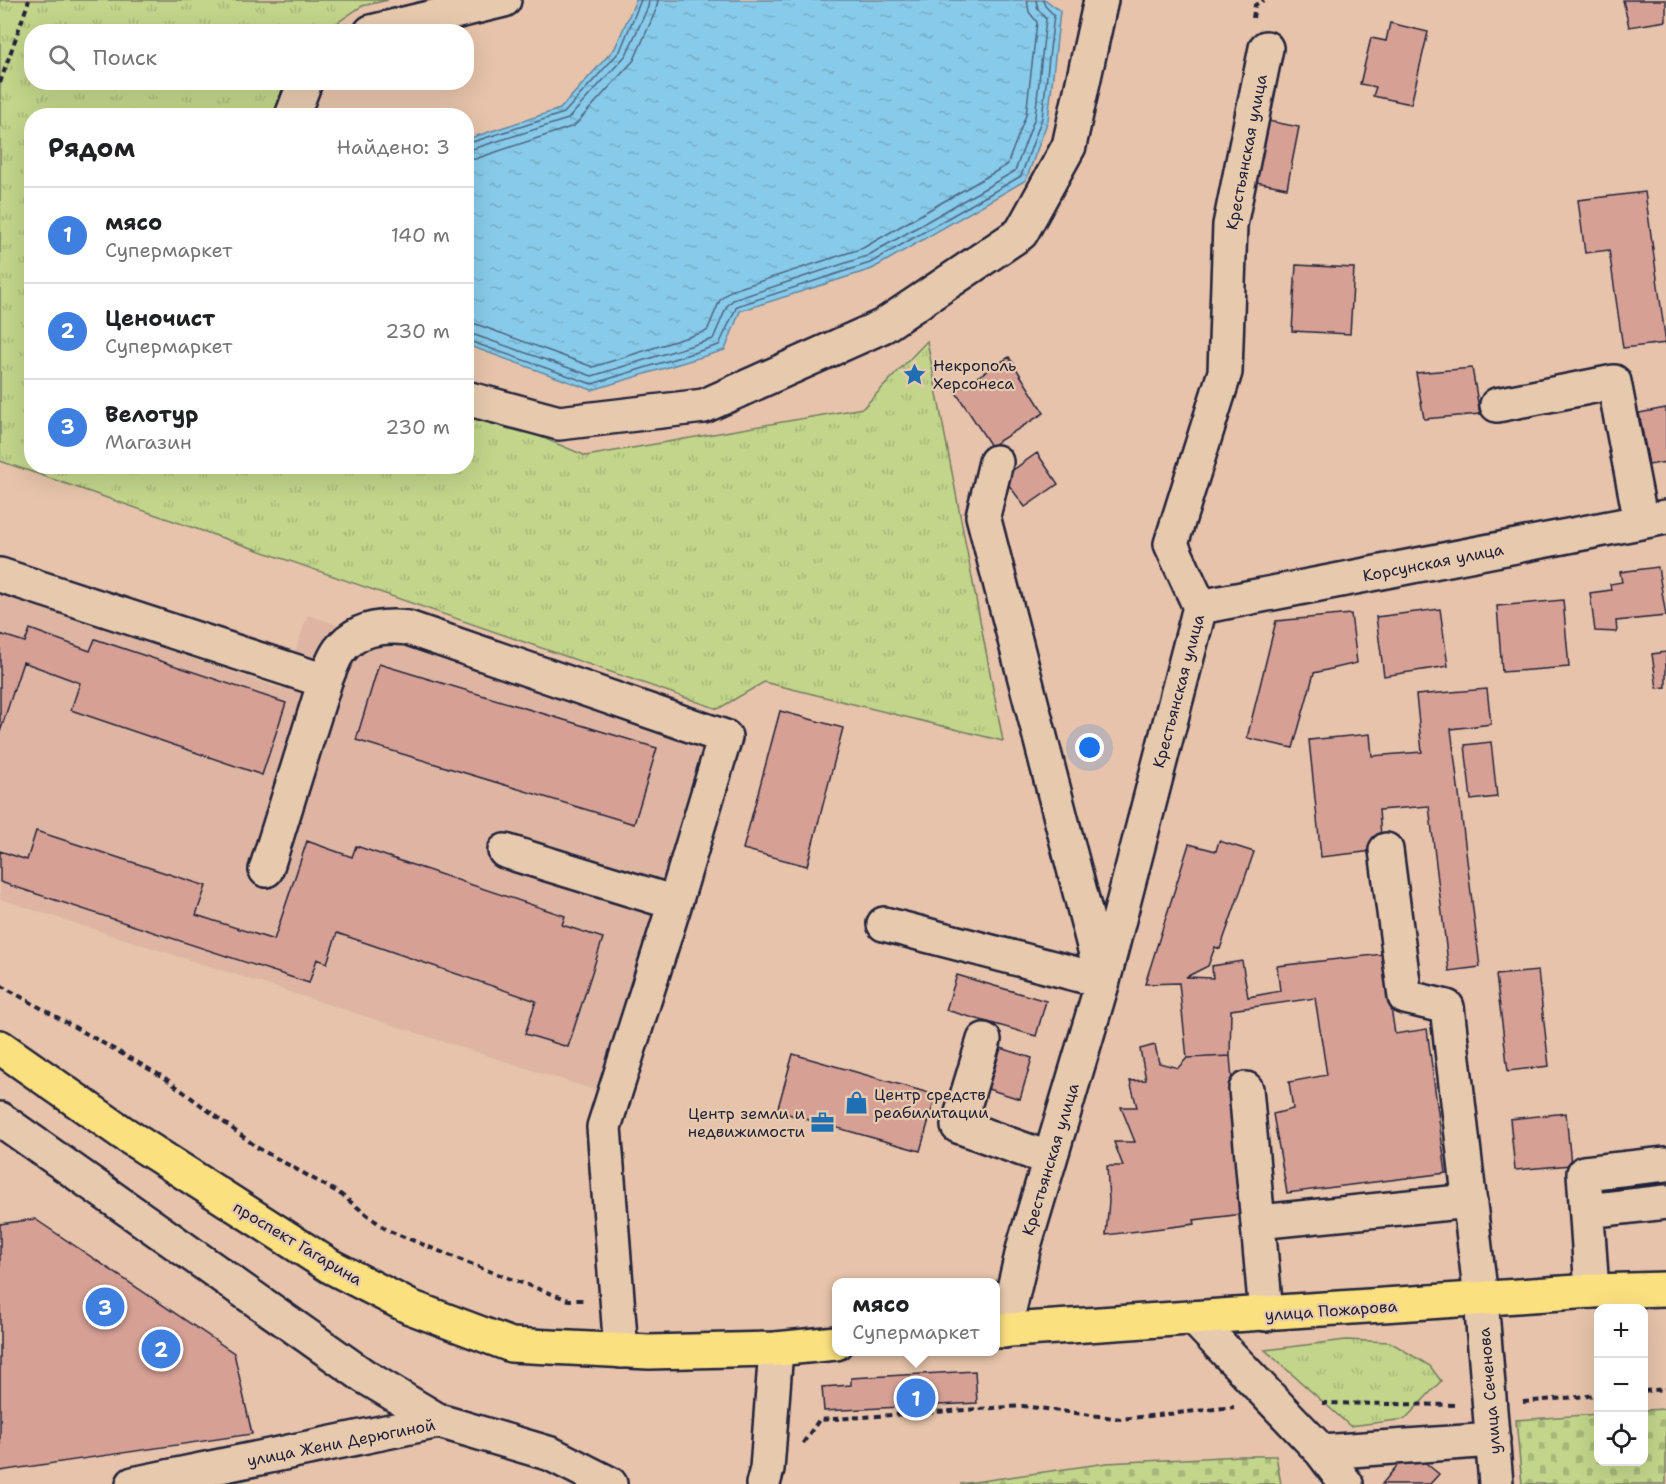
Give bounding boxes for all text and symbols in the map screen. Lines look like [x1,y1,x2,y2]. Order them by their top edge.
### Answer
search box [24,24,474,90]
icon: search [45,41,78,74]
text: Поиск [93,43,157,72]
street label: Крестьянская улица [1221,72,1272,232]
text: Рядом [48,130,135,165]
text: Найдено: 3 [337,134,450,160]
text: мясо [105,208,162,237]
text: 1 [63,222,72,248]
text: 140 m [391,222,450,248]
text: Супермаркет [105,237,232,263]
text: Ценочист [105,304,215,333]
text: 2 [61,318,75,344]
text: 230 m [385,318,450,344]
text: Супермаркет [105,333,232,359]
place label: Некрополь Херсонеса [933,355,1016,394]
place icon: Некрополь Херсонеса [902,361,928,387]
text: Велотур [105,400,198,429]
text: 3 [61,414,75,440]
text: 230 m [385,414,450,440]
text: Магазин [105,429,192,455]
street label: Корсунская улица [1361,539,1505,586]
street label: Крестьянская улица [1148,612,1209,770]
your location [1075,733,1104,762]
street label: Крестьянская улица [1017,1080,1084,1238]
place label: Центр средств реабилитации [874,1084,989,1123]
shop icon: Центр средств реабилитации [843,1090,869,1116]
place label: Центр земли и недвижимости [688,1103,805,1142]
office icon: Центр земли и недвижимости [810,1109,836,1135]
street label: проспект Гагарина [229,1197,366,1290]
popup [832,1278,1000,1356]
pin: 3 [86,1284,124,1330]
text: мясо [852,1290,909,1319]
street label: улица Пожарова [1264,1295,1398,1326]
map controls [1594,1304,1648,1466]
button: + [1594,1304,1648,1358]
text: Супермаркет [852,1319,980,1345]
pin: 2 [142,1326,180,1372]
street label: улица Сеченова [1473,1327,1505,1455]
button: − [1594,1358,1648,1412]
pin: 1 [896,1376,936,1420]
button: locate [1594,1412,1648,1466]
street label: улица Жени Дерюгиной [245,1414,437,1471]

